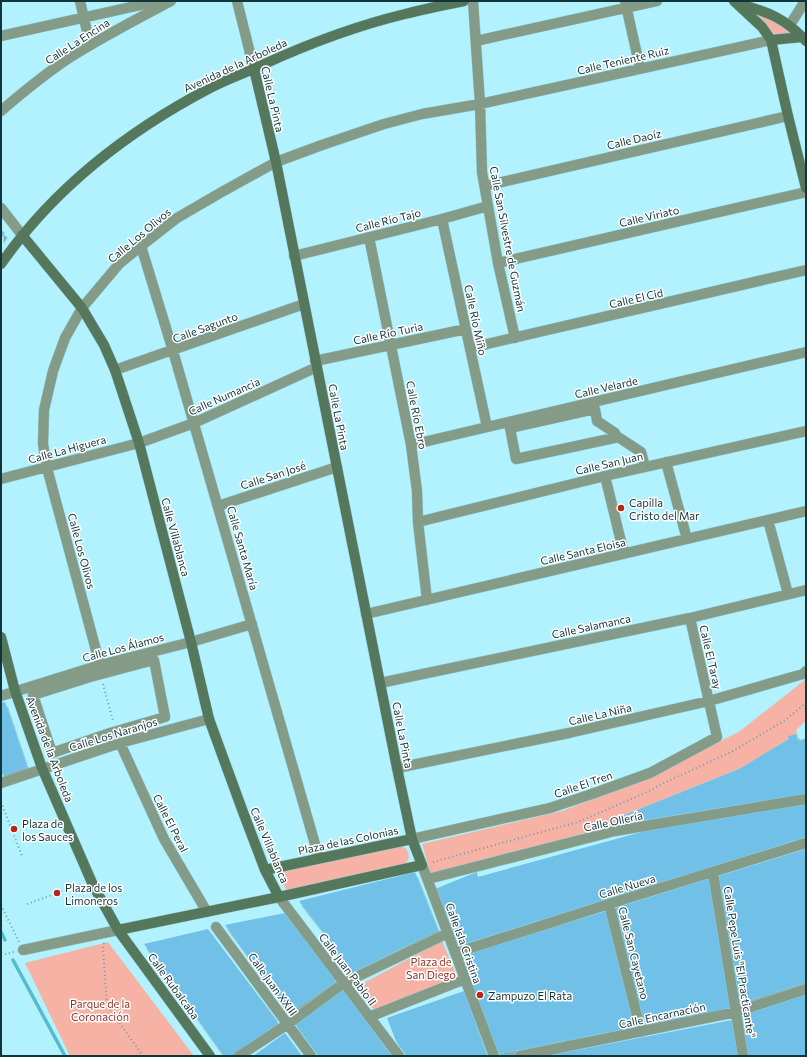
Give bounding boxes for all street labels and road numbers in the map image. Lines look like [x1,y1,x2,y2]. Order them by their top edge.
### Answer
street label: Calle La Encina [42,15,112,67]
street label: Avenida de la Arboleda [181,35,289,95]
street label: Calle Teniente Ruiz [576,43,671,77]
street label: Calle La Pinta [259,65,287,133]
street label: Calle Daoíz [605,126,663,152]
street label: Calle San Silvestre de Guzmán [488,165,528,313]
street label: Calle Viriato [618,203,681,229]
street label: Calle Los Olivos [105,205,173,265]
street label: Calle Río Tajo [354,205,422,234]
street label: Calle Río Miño [462,283,490,357]
street label: Calle El Cid [608,285,664,311]
street label: Calle Sagunto [171,309,240,345]
street label: Calle Río Turia [352,319,424,347]
street label: Calle Velarde [573,373,639,401]
street label: Calle Numancia [186,374,262,418]
street label: Calle Río Ebro [404,380,430,451]
street label: Calle La Pinta [326,383,352,451]
street label: Calle La Higuera [27,432,107,466]
street label: Calle San Juan [574,449,644,478]
street label: Calle San José [239,458,308,493]
street label: Calle Villablanca [159,496,193,578]
street label: Calle Santa María [225,504,261,592]
street label: Calle Los Olivos [66,512,98,590]
street label: Calle Santa Eloisa [539,535,627,567]
street label: Calle Salamanca [550,611,632,641]
street label: Calle El Taray [697,624,725,691]
street label: Calle Los Álamos [81,629,165,664]
street label: Avenida de la Arboleda [24,694,76,804]
street label: Calle La Niña [567,700,633,728]
street label: Calle La Pinta [390,701,416,769]
street label: Calle Los Naranjos [67,714,159,754]
street label: Calle El Tren [552,768,614,800]
street label: Calle El Peral [151,792,191,854]
street label: Calle Villablanca [248,805,292,885]
street label: Calle Ollería [582,808,644,834]
street label: Plaza de las Colonias [297,823,399,857]
street label: Calle Nueva [597,871,657,901]
street label: Calle Pepe Luis "El Practicante" [722,885,758,1039]
street label: Calle Isla Cristina [443,901,485,985]
street label: Calle San Cayetano [616,905,652,1001]
street label: Calle Juan Pablo II [316,930,379,1008]
street label: Calle Rubalcaba [146,950,202,1022]
street label: Calle Juan XXIII [245,950,300,1019]
street label: Calle Encarnación [617,999,707,1031]

